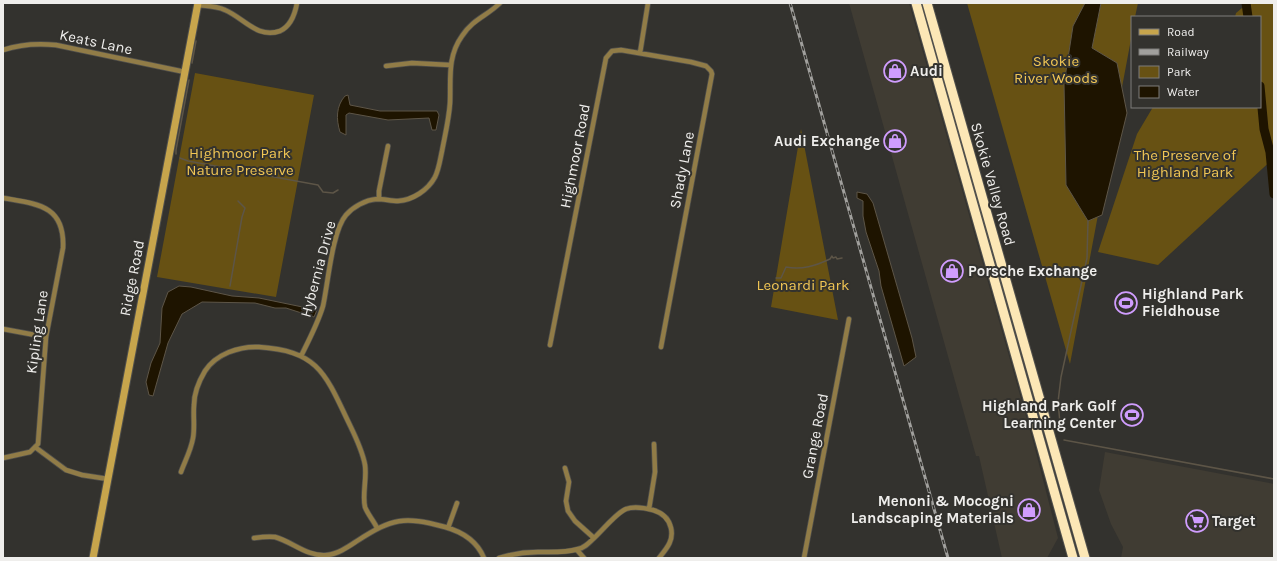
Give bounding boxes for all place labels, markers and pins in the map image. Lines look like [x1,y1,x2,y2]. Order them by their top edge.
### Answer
shop icon: Audi [882,58,908,84]
place label: Audi [910,62,943,80]
shop icon: Audi Exchange [882,128,908,154]
place label: Audi Exchange [774,132,880,150]
shop icon: Porsche Exchange [939,258,965,284]
place label: Porsche Exchange [968,262,1097,280]
place label: Highland Park Fieldhouse [1142,285,1244,320]
sports icon: Highland Park Fieldhouse [1113,290,1139,316]
place label: Highland Park Golf Learning Center [982,397,1116,432]
sports icon: Highland Park Golf Learning Center [1119,402,1145,428]
place label: Menoni & Mocogni Landscaping Materials [851,492,1014,527]
shop icon: Menoni & Mocogni Landscaping Materials [1016,497,1042,523]
supermarket icon: Target [1184,508,1210,534]
place label: Target [1212,512,1256,530]

